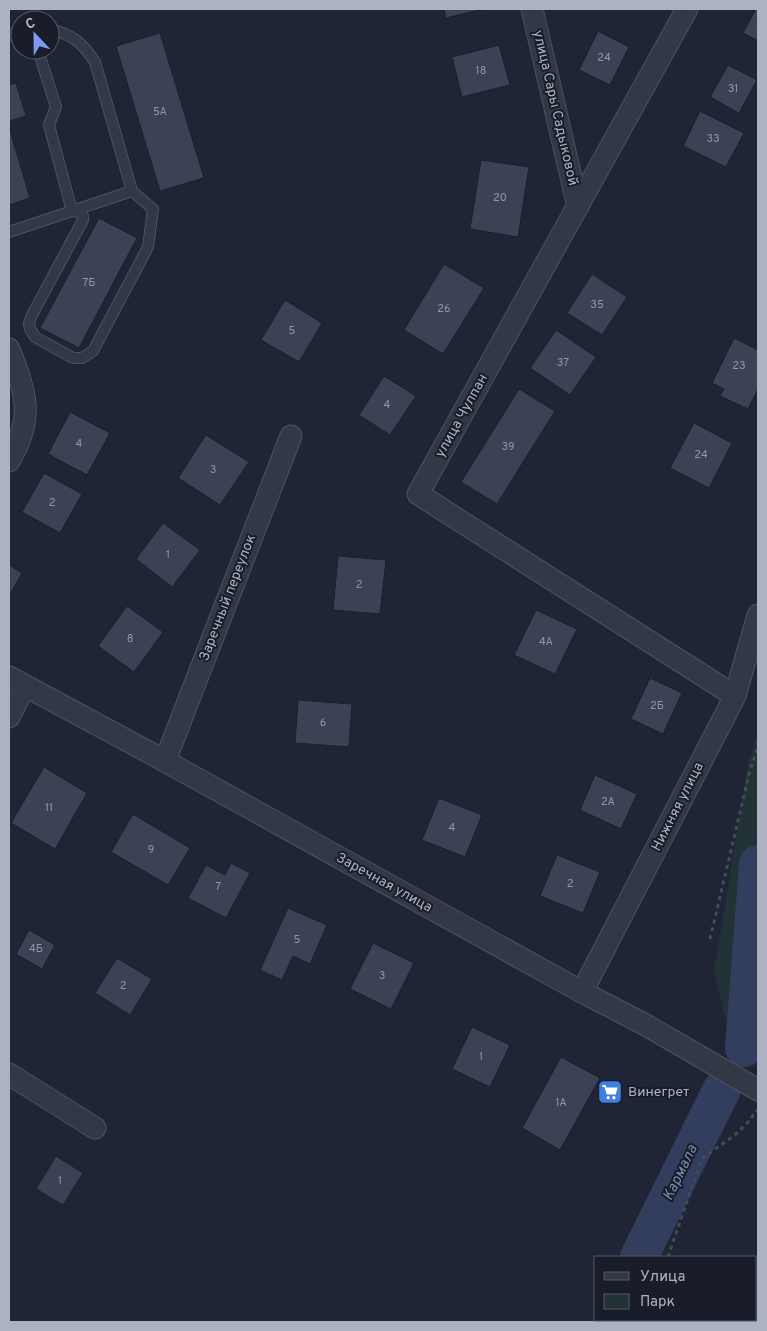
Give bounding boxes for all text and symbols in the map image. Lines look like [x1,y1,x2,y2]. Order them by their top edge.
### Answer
north arrow [10,10,60,60]
text: С [23,15,38,34]
street label: улица Сары Садыковой [529,29,581,187]
house number: 24 [597,51,611,65]
house number: 18 [476,64,486,78]
house number: 31 [728,82,738,96]
house number: 5А [153,105,167,119]
house number: 33 [706,132,720,146]
house number: 20 [493,191,507,205]
house number: 7Б [83,276,95,290]
house number: 35 [590,298,604,312]
house number: 26 [437,302,451,316]
house number: 5 [289,324,296,338]
house number: 37 [557,356,569,370]
house number: 23 [732,359,746,373]
street label: улица Чулпан [432,371,492,461]
house number: 4 [384,398,391,412]
house number: 4 [76,437,83,451]
house number: 39 [502,440,514,454]
house number: 24 [694,448,708,462]
house number: 3 [210,463,216,477]
house number: 2 [49,496,55,510]
street label: Заречный переулок [196,532,260,664]
house number: 1 [166,548,170,562]
house number: 2 [356,578,362,592]
house number: 8 [127,632,133,646]
house number: 4А [539,635,553,649]
house number: 2Б [650,699,664,713]
house number: 6 [320,716,326,730]
street label: Нижняя улица [648,760,708,854]
house number: 2А [601,795,615,809]
house number: 11 [45,801,53,815]
house number: 4 [449,821,456,835]
house number: 9 [148,843,154,857]
street label: Заречная улица [333,850,435,916]
house number: 2 [567,877,573,891]
house number: 7 [215,880,221,894]
house number: 5 [294,933,301,947]
house number: 4Б [29,942,43,956]
house number: 3 [379,969,385,983]
house number: 2 [120,979,126,993]
house number: 1 [479,1050,483,1064]
supermarket icon: Винегрет [597,1079,623,1105]
place label: Винегрет [628,1084,689,1101]
house number: 1А [555,1096,567,1110]
water label: Кармала [659,1142,703,1204]
house number: 1 [58,1174,62,1188]
legend [594,1256,757,1321]
text: Улица [640,1268,685,1287]
text: Парк [640,1293,675,1312]

